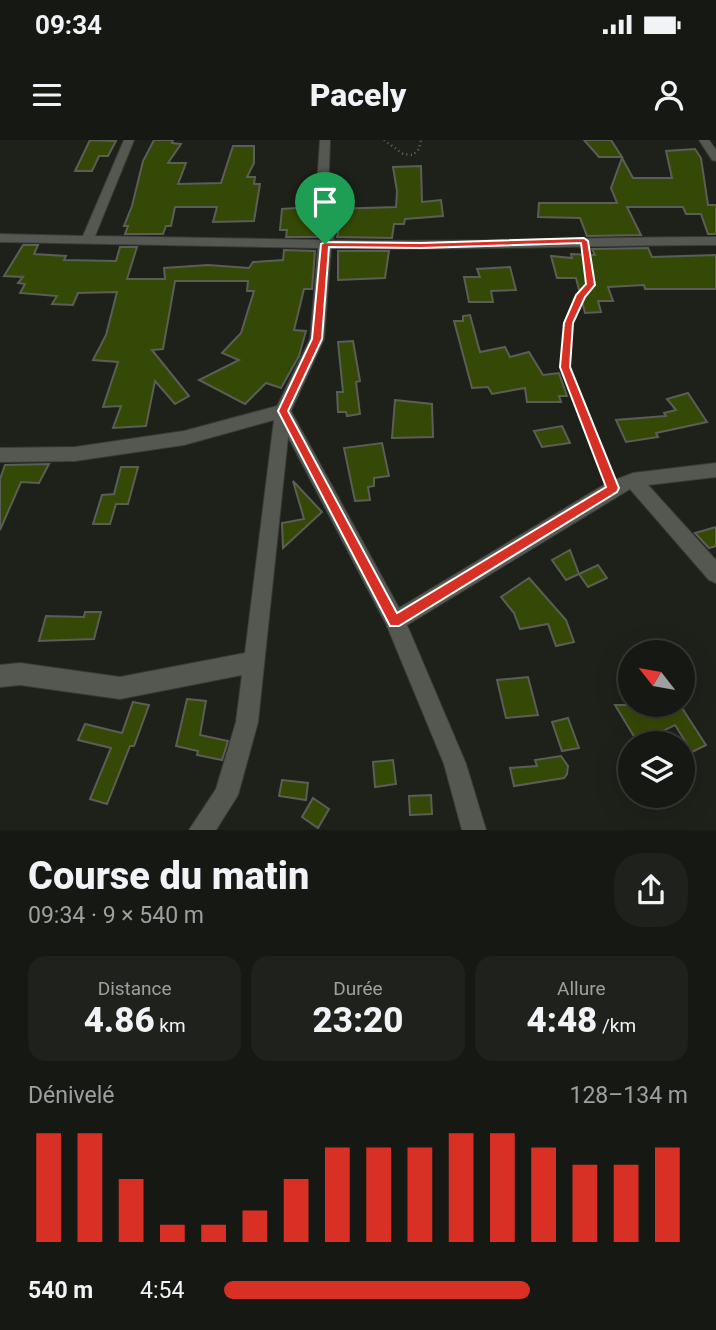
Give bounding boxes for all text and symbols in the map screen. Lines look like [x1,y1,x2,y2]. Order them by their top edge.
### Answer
text: 09:34 [35,10,102,40]
icon: menu [28,76,66,114]
text: Pacely [310,76,406,114]
icon: person [650,76,688,114]
pin [295,172,355,244]
icon: arrive [306,183,344,221]
north arrow [618,640,695,718]
map controls [618,640,695,808]
button: layers [618,731,695,808]
button: share [614,853,688,927]
text: Course du matin [28,854,309,898]
text: 09:34 · 9 × 540 m [28,902,204,929]
text: Distance [98,977,172,1000]
text: Durée [333,977,383,1000]
text: Allure [557,977,606,1000]
text: 4.86 [84,1000,155,1041]
text: 23:20 [313,1000,403,1041]
text: 4:48 [527,1000,597,1041]
text: km [155,1014,186,1037]
text: /km [597,1014,636,1037]
text: Dénivelé [28,1082,115,1109]
text: 128–134 m [569,1082,688,1109]
text: 540 m [28,1277,93,1304]
text: 4:54 [140,1277,184,1304]

